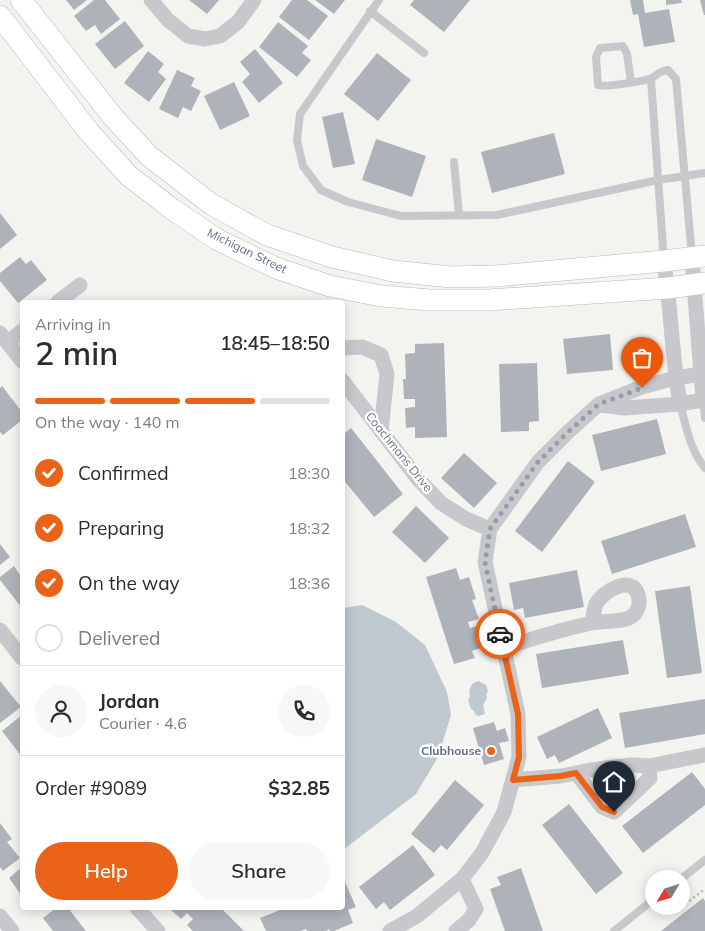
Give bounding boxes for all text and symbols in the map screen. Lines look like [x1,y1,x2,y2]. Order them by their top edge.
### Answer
street label: Michigan Street [205,225,289,276]
text: Arriving in [35,314,111,334]
text: 18:45–18:50 [220,331,330,355]
text: 2 min [35,333,118,373]
pin [621,337,663,388]
icon: bag [628,344,656,372]
street label: Coachmans Drive [363,409,436,494]
text: On the way · 140 m [35,412,180,432]
icon: check [35,459,63,487]
text: Confirmed [78,461,169,485]
text: 18:30 [288,463,330,483]
icon: check [35,514,63,542]
text: Preparing [78,516,164,540]
text: 18:32 [288,518,330,538]
icon: check [35,569,63,597]
text: On the way [78,571,180,595]
text: 18:36 [288,573,330,593]
courier [475,609,525,659]
icon: car [486,620,514,648]
text: Delivered [78,626,160,650]
button: person [35,685,87,737]
button: phone [278,685,330,737]
text: Jordan [99,689,159,713]
text: Courier · 4.6 [99,713,187,733]
place label: Clubhouse [421,743,481,758]
marker: Clubhouse [485,745,497,757]
pin [593,761,635,812]
icon: home [600,768,628,796]
text: Order #9089 [35,776,147,800]
text: $32.85 [268,776,330,800]
button: Help [35,842,178,900]
button: Share [188,842,330,900]
north arrow [645,870,690,915]
map controls [645,870,690,915]

